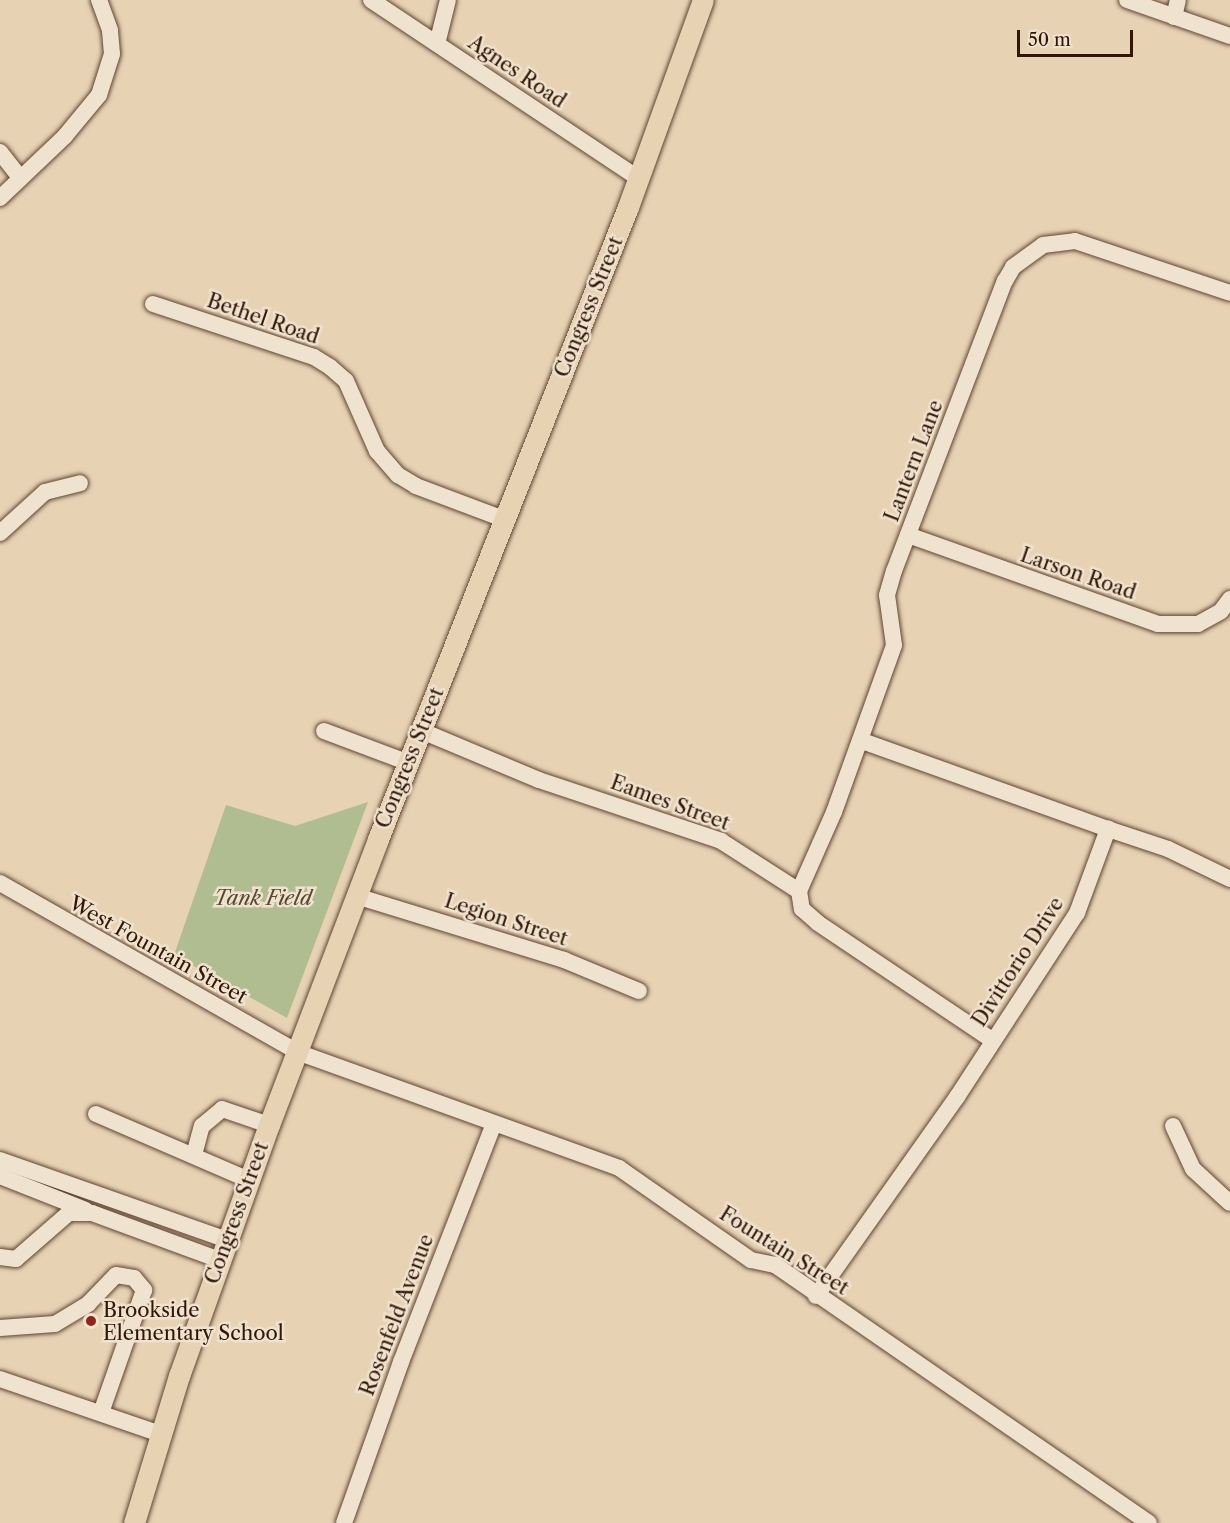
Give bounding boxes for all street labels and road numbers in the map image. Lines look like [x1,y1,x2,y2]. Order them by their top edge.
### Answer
street label: Agnes Road [464,31,570,113]
street label: Congress Street [550,233,628,381]
street label: Bethel Road [204,289,322,349]
street label: Lantern Lane [880,397,948,525]
street label: Larson Road [1017,543,1139,605]
street label: Congress Street [371,684,449,832]
street label: Eames Street [607,770,733,836]
street label: Legion Street [442,889,570,951]
street label: West Fountain Street [65,891,251,1009]
street label: Divittorio Drive [967,893,1069,1031]
street label: Congress Street [200,1139,274,1287]
street label: Fountain Street [715,1202,853,1300]
street label: Rosenfeld Avenue [355,1231,439,1399]

